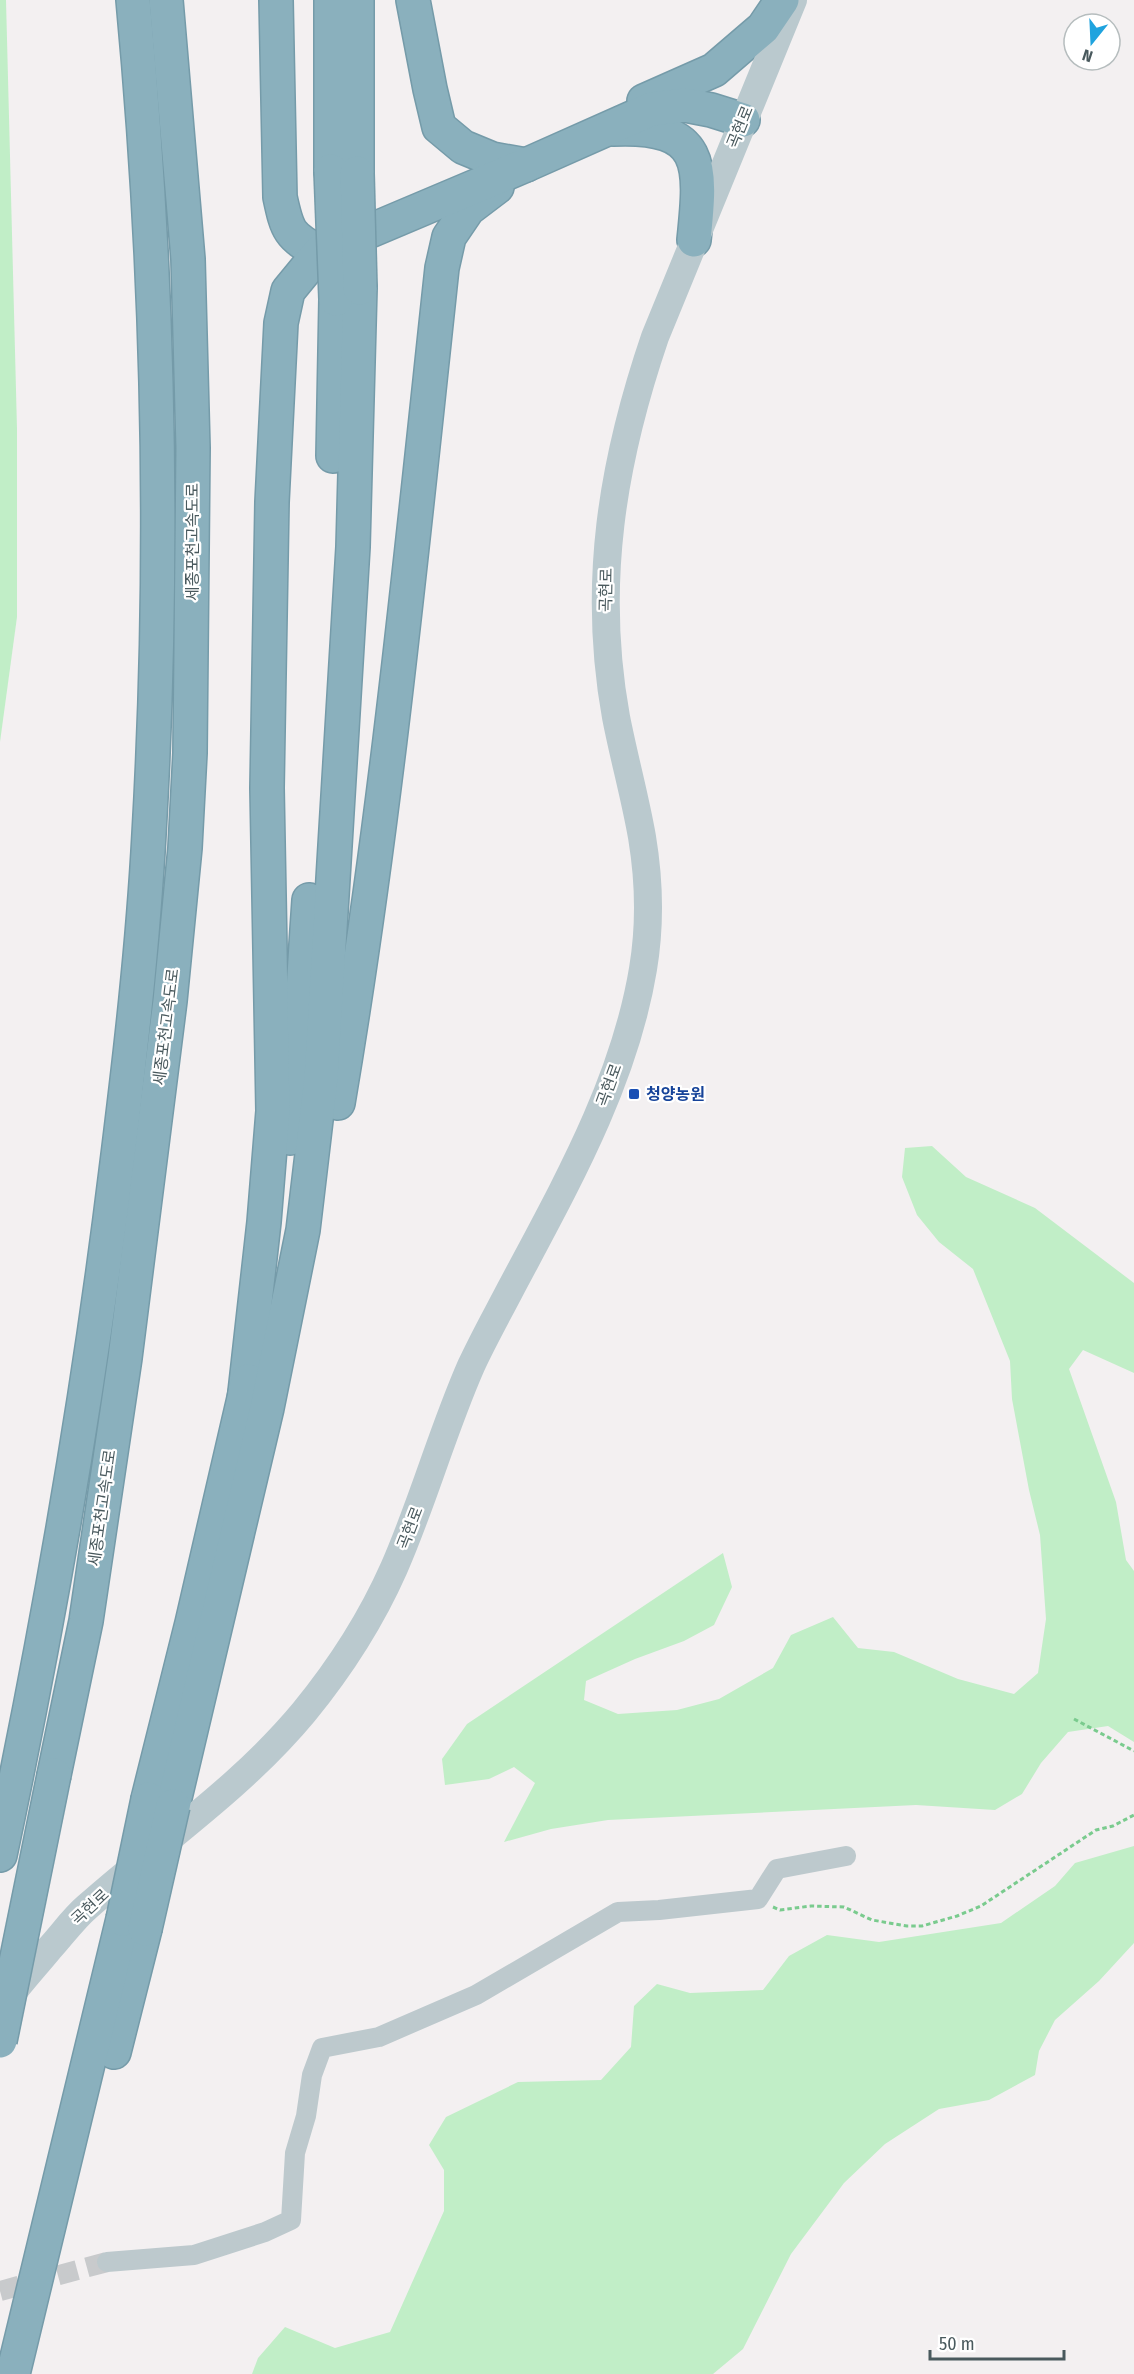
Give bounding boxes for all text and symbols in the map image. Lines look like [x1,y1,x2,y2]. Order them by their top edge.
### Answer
north arrow [1062,12,1122,72]
text: N [1080,45,1095,66]
street label: 곡현로 [723,103,757,151]
street label: 세종포천고속도로 [183,483,202,601]
street label: 곡현로 [596,567,616,612]
street label: 세종포천고속도로 [149,967,183,1087]
street label: 곡현로 [593,1061,626,1109]
place label: 청양농원 [646,1085,705,1104]
marker: 청양농원 [627,1087,641,1101]
street label: 세종포천고속도로 [84,1448,120,1568]
street label: 곡현로 [393,1504,427,1552]
street label: 곡현로 [67,1885,113,1929]
scale bar [930,2323,1064,2361]
text: 50 m [939,2333,975,2355]

